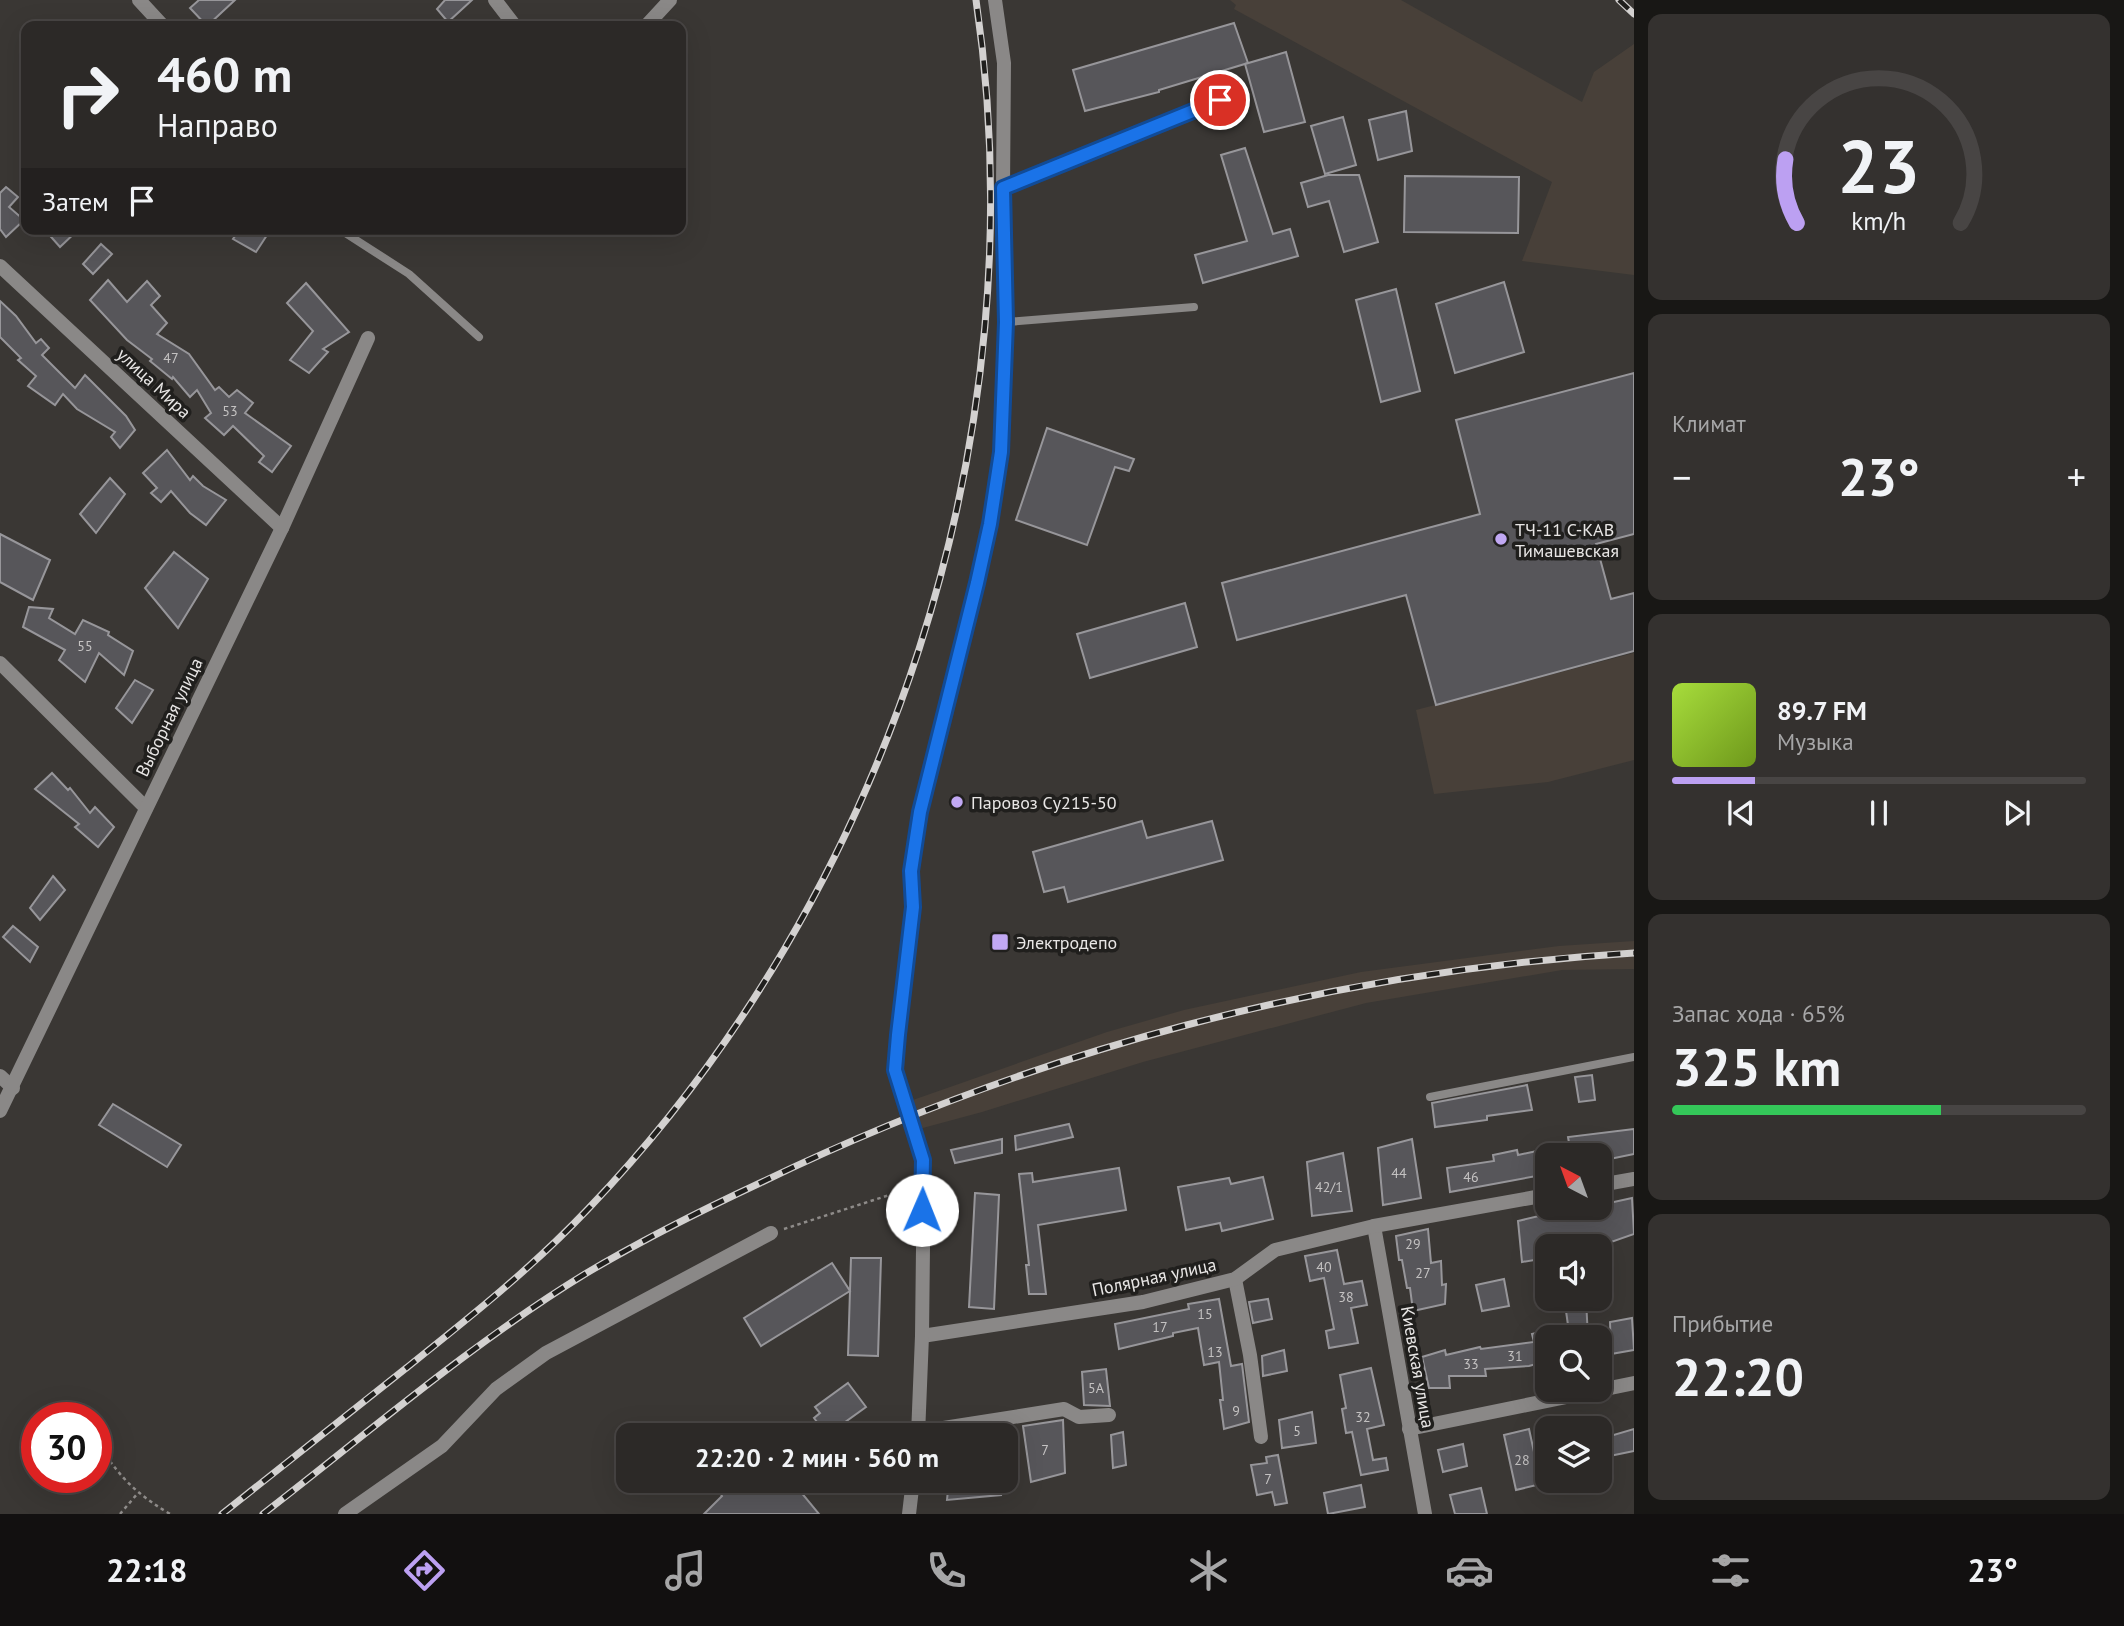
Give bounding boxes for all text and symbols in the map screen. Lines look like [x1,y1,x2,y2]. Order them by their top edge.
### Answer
text: 460 m [157,42,292,106]
icon: right [42,49,133,140]
pin [1190,70,1250,130]
icon: arrive [1201,81,1239,119]
text: Направо [157,104,278,146]
text: 23 [1838,119,1920,213]
icon: arrive [123,182,161,220]
text: Затем [42,185,109,218]
text: km/h [1852,205,1906,237]
street label: улица Мира [112,343,196,423]
house number: 47 [163,349,179,367]
house number: 53 [222,402,238,420]
text: Климат [1672,409,1746,438]
text: 23° [1838,443,1920,510]
text: − [1672,452,1691,501]
text: + [2067,452,2086,501]
place label: ТЧ-11 С-КАВ Тимашевская [1515,518,1619,562]
marker: ТЧ-11 С-КАВ Тимашевская [1493,531,1509,547]
house number: 55 [77,637,93,655]
street label: Выборная улица [130,654,208,780]
text: 89.7 FM [1777,694,1867,727]
text: Музыка [1777,727,1854,756]
place label: Паровоз Су215-50 [971,791,1117,814]
marker: Паровоз Су215-50 [949,794,965,810]
icon: previous [1722,794,1760,832]
icon: pause [1860,794,1898,832]
icon: next [1998,794,2036,832]
place label: Электродепо [1016,931,1117,954]
marker: Электродепо [990,932,1010,952]
text: Запас хода · 65% [1672,999,1845,1028]
text: 325 km [1672,1033,1841,1100]
north arrow [1535,1143,1612,1220]
map controls [1535,1143,1612,1493]
house number: 44 [1391,1164,1407,1182]
house number: 46 [1463,1168,1479,1186]
position arrow [885,1173,959,1247]
house number: 42/1 [1315,1178,1343,1196]
button: sound [1535,1234,1612,1311]
house number: 29 [1405,1235,1421,1253]
street label: Полярная улица [1090,1253,1218,1301]
house number: 40 [1316,1258,1332,1276]
house number: 27 [1415,1264,1431,1282]
house number: 38 [1338,1288,1354,1306]
street label: Киевская улица [1396,1304,1440,1430]
house number: 15 [1197,1305,1213,1323]
text: Прибытие [1672,1309,1773,1338]
house number: 17 [1152,1318,1168,1336]
button: search [1535,1325,1612,1402]
house number: 13 [1207,1343,1223,1361]
text: 22:20 [1672,1343,1804,1410]
house number: 31 [1507,1347,1523,1365]
house number: 33 [1463,1355,1479,1373]
house number: 5А [1088,1379,1105,1397]
speed limit sign: 30 [21,1402,112,1493]
house number: 9 [1232,1402,1240,1420]
house number: 32 [1355,1408,1371,1426]
button: layers [1535,1416,1612,1493]
house number: 5 [1293,1422,1301,1440]
text: 22:20 · 2 мин · 560 m [695,1441,939,1474]
house number: 7 [1041,1441,1049,1459]
house number: 28 [1514,1451,1530,1469]
house number: 7 [1264,1470,1272,1488]
icon: directions [400,1546,449,1595]
icon: music [661,1546,710,1595]
icon: phone [922,1546,971,1595]
icon: climate [1184,1546,1233,1595]
icon: car [1445,1546,1494,1595]
icon: filters [1706,1546,1755,1595]
text: 22:18 [106,1549,187,1591]
text: 23° [1968,1549,2018,1591]

